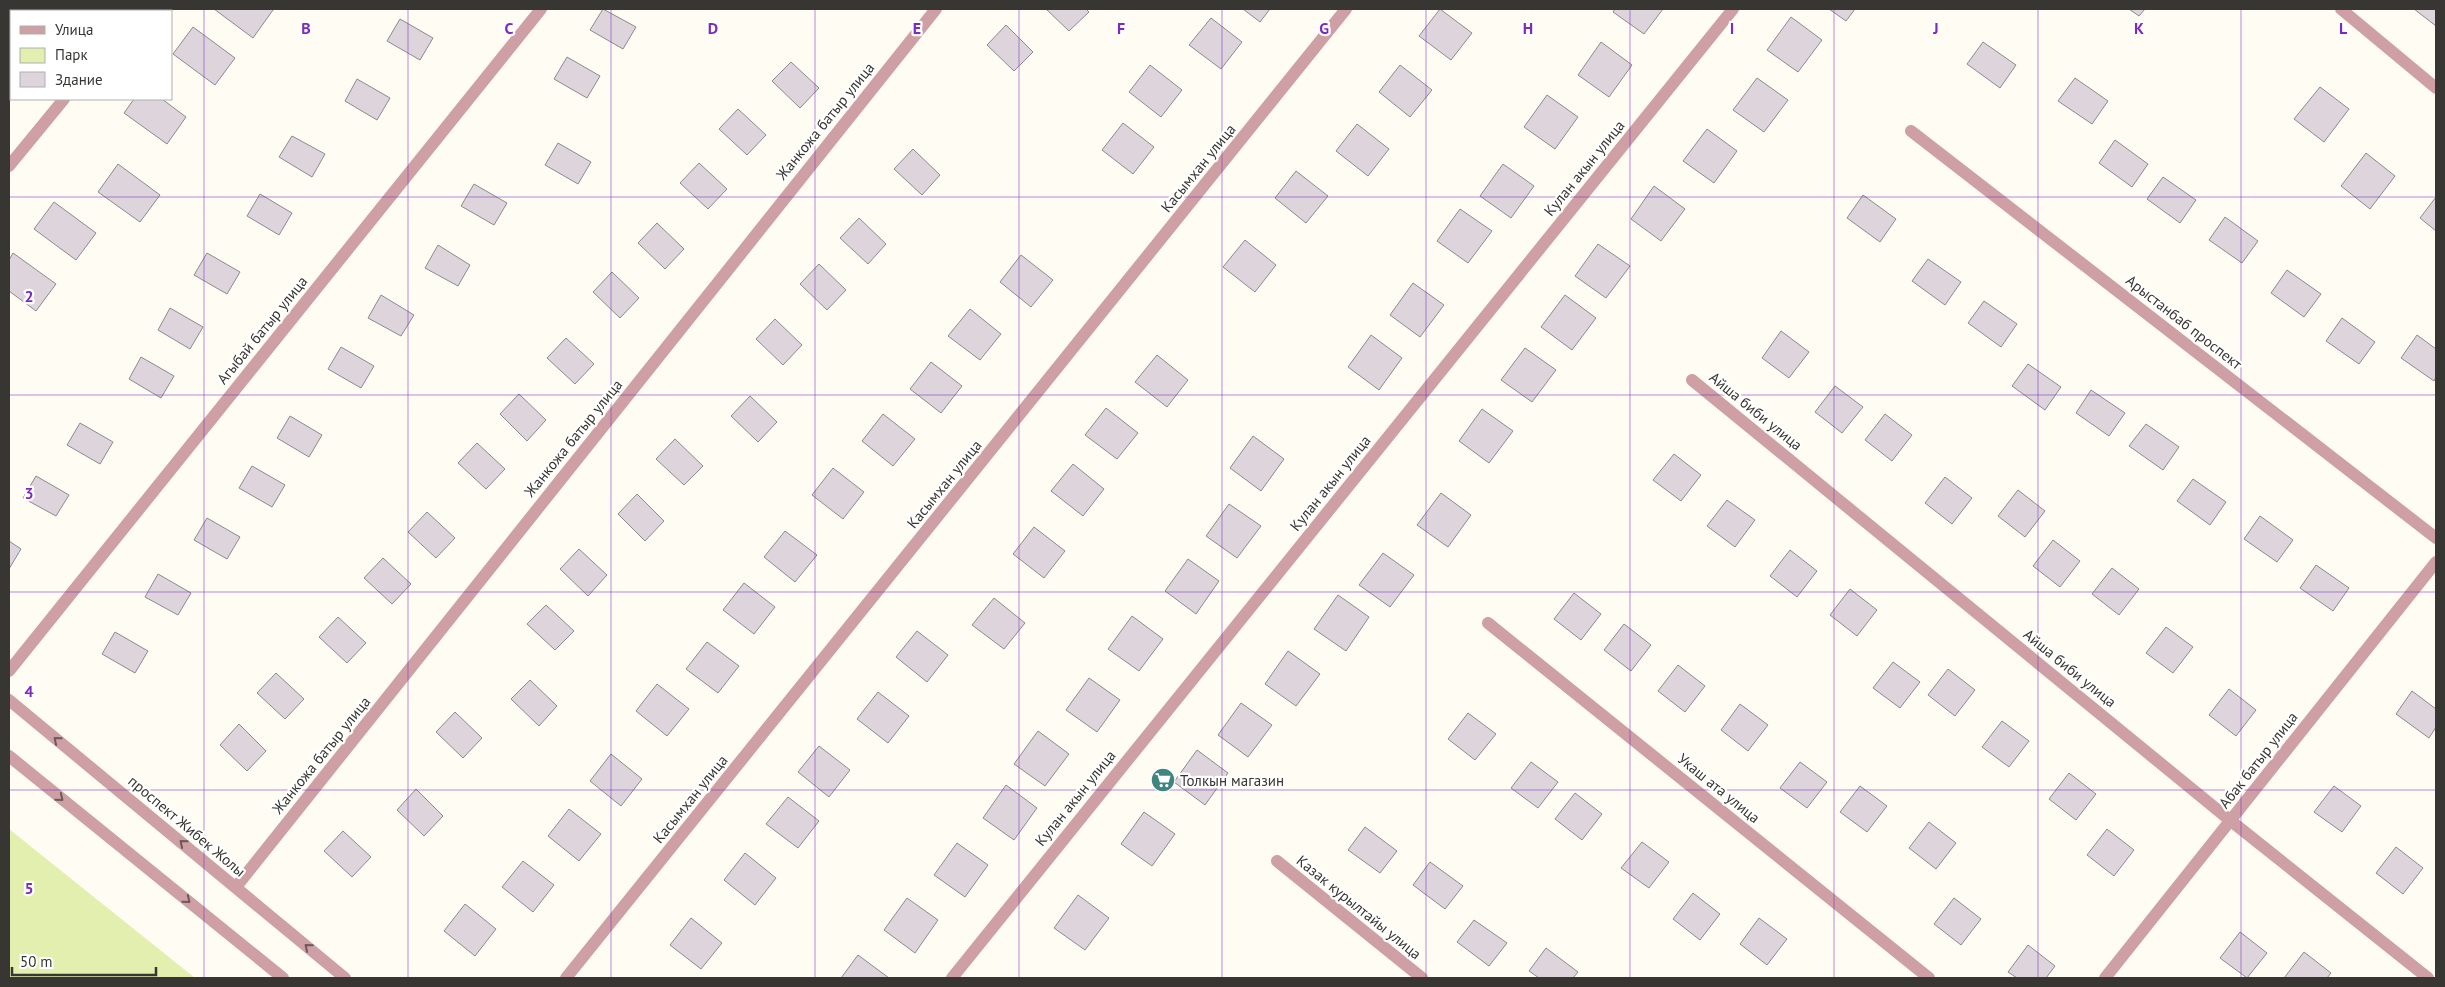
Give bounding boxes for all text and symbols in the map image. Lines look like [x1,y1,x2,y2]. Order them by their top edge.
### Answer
legend [10,10,172,100]
text: B [301,18,311,38]
text: C [505,18,514,38]
text: D [708,18,718,38]
text: E [913,18,921,38]
text: F [1117,18,1125,38]
text: G [1319,18,1329,38]
text: H [1523,18,1533,38]
text: I [1730,18,1734,38]
text: J [1932,18,1939,38]
text: K [2134,18,2144,38]
text: L [2339,18,2348,38]
text: Улица [55,20,93,39]
text: Парк [55,45,88,64]
street label: Жанкожа батыр улица [771,58,878,184]
text: Здание [55,70,103,89]
street label: Кулан акын улица [1540,116,1628,220]
street label: Касымхан улица [1157,120,1239,216]
street label: Арыстанбаб проспект [2122,271,2246,373]
street label: Агыбай батыр улица [213,272,311,388]
text: 2 [24,286,34,306]
street label: Айша биби улица [1706,368,1806,454]
street label: Жанкожа батыр улица [519,375,626,501]
street label: Кулан акын улица [1286,431,1374,535]
street label: Касымхан улица [903,436,985,532]
text: 3 [24,483,34,503]
street label: Айша биби улица [2020,625,2120,711]
text: 4 [24,681,34,701]
street label: Жанкожа батыр улица [267,692,374,818]
street label: Абак батыр улица [2214,708,2302,812]
one-way arrow [54,736,63,745]
street label: Кулан акын улица [1031,746,1119,850]
street label: Укаш ата улица [1674,749,1764,827]
street label: Касымхан улица [649,751,731,847]
supermarket icon: Толкын магазин [1150,767,1176,793]
street label: проспект Жибек Жолы [124,771,250,881]
place label: Толкын магазин [1180,771,1284,790]
one-way arrow [54,792,63,800]
one-way arrow [179,840,188,849]
street label: Казак курылтайы улица [1293,851,1425,963]
text: 5 [24,878,34,898]
one-way arrow [181,894,190,903]
scale bar [12,944,156,976]
one-way arrow [304,944,313,953]
text: 50 m [20,952,53,971]

